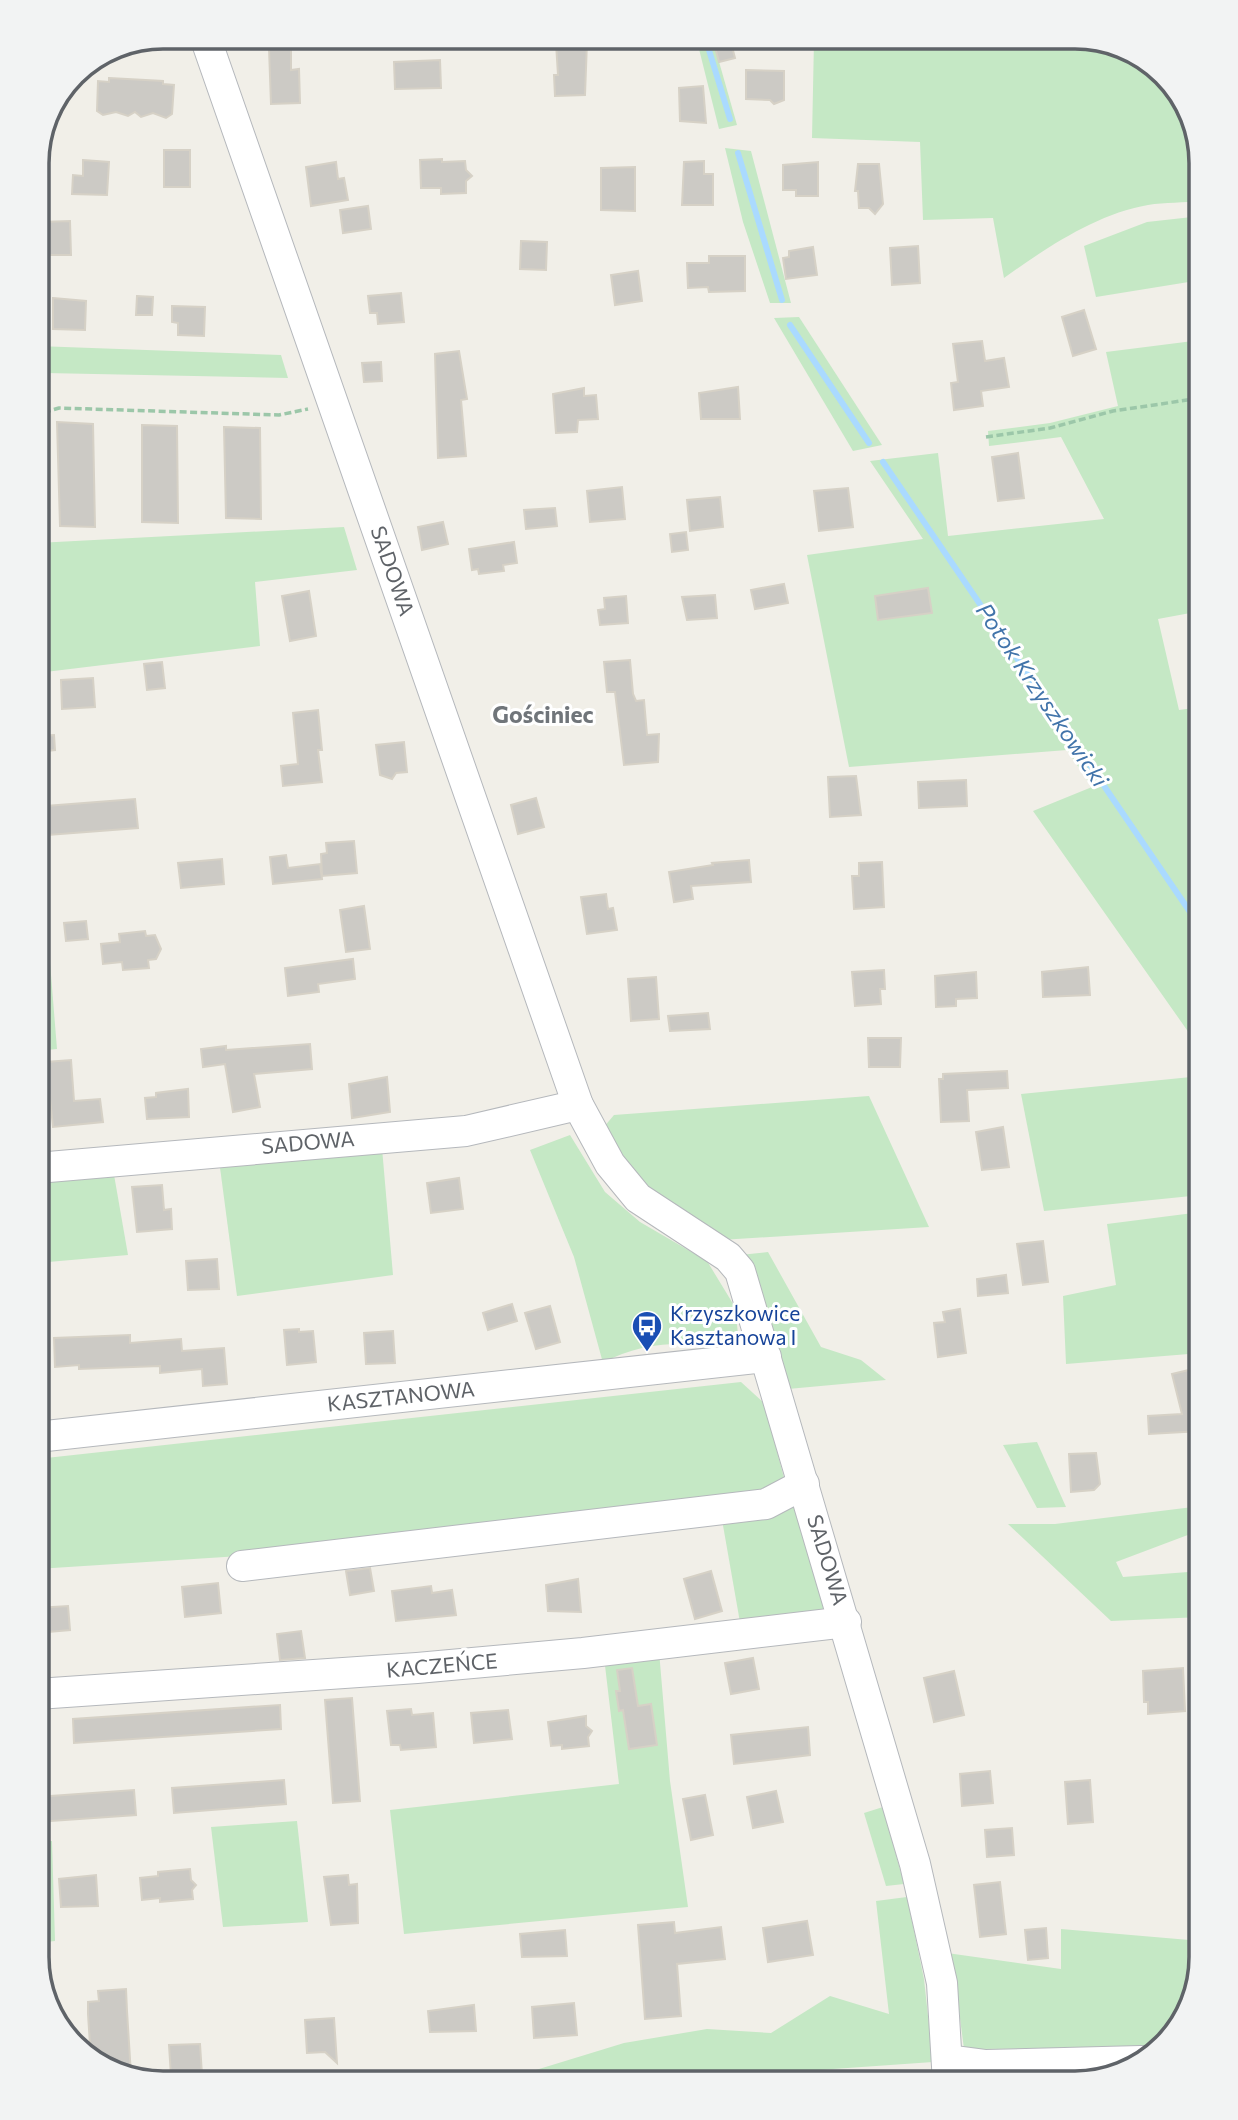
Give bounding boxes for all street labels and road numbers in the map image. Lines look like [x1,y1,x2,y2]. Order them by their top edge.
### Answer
street label: SADOWA [366,522,420,619]
street label: SADOWA [260,1125,355,1158]
street label: KASZTANOWA [326,1375,476,1416]
street label: SADOWA [803,1511,854,1608]
street label: KACZEŃCE [385,1647,499,1682]

